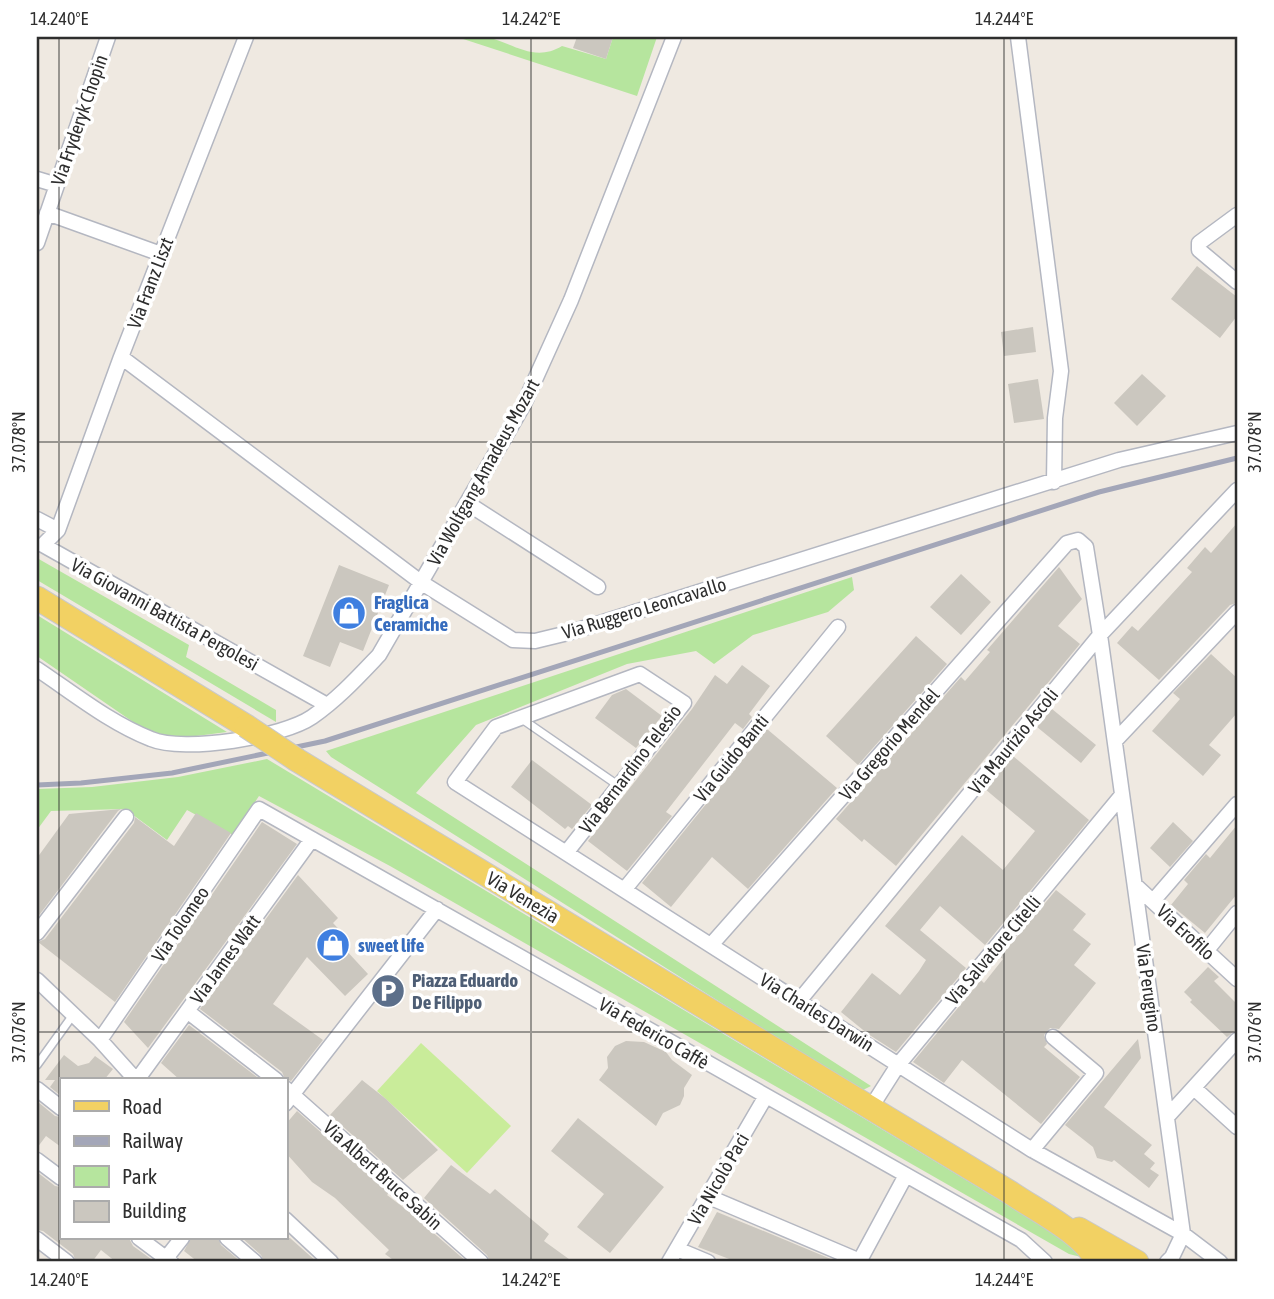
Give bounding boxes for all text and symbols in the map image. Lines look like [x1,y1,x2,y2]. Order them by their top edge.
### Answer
text: 14.240°E [30,8,88,29]
text: 14.242°E [502,8,560,29]
text: 14.244°E [975,8,1033,29]
street label: Via Fryderyk Chopin [46,52,112,188]
street label: Via Franz Liszt [123,234,177,332]
street label: Via Wolfgang Amadeus Mozart [422,375,544,569]
text: 37.078°N [8,411,29,473]
text: 37.078°N [1244,411,1265,473]
street label: Via Giovanni Battista Pergolesi [67,553,263,675]
street label: Via Ruggero Leoncavallo [559,573,729,643]
place label: Fraglica Ceramiche [374,591,449,635]
shop icon: Fraglica Ceramiche [330,594,368,632]
street label: Via Gregorio Mendel [834,684,944,804]
street label: Via Maurizio Ascoli [964,684,1062,798]
street label: Via Bernardino Telesio [574,700,686,838]
street label: Via Guido Banti [689,710,773,806]
street label: Via Venezia [483,867,563,927]
street label: Via Tolomeo [147,882,213,966]
street label: Via Salvatore Citelli [941,891,1045,1009]
street label: Via Erofilo [1152,900,1220,964]
street label: Via James Watt [185,910,265,1008]
shop icon: sweet life [314,926,352,964]
place label: sweet life [358,934,425,956]
street label: Via Perugino [1132,943,1166,1033]
street label: Via Charles Darwin [756,968,878,1056]
place label: Piazza Eduardo De Filippo [412,969,518,1013]
parking icon: Piazza Eduardo De Filippo [369,972,407,1010]
street label: Via Federico Caffè [595,993,713,1073]
text: 37.076°N [8,1001,29,1063]
text: 37.076°N [1244,1001,1265,1063]
legend [60,1078,287,1240]
text: Road [122,1094,162,1118]
street label: Via Albert Bruce Sabin [319,1116,447,1234]
text: Railway [122,1128,184,1152]
street label: Via Nicolò Paci [683,1129,753,1229]
text: Park [122,1164,157,1188]
text: Building [122,1198,186,1222]
text: 14.240°E [30,1269,88,1290]
text: 14.242°E [502,1269,560,1290]
text: 14.244°E [975,1269,1033,1290]

